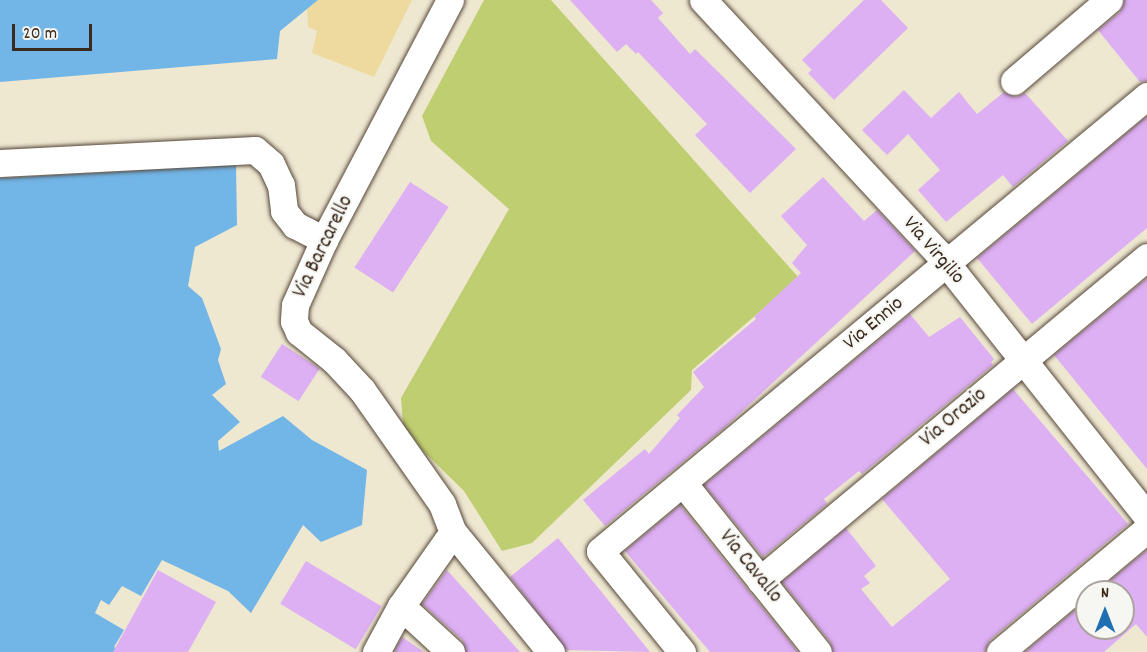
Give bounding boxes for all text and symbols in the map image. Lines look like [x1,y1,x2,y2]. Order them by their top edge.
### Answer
scale bar [15,12,94,50]
text: 20 m [23,22,57,47]
street label: Via Barcarello [288,192,360,302]
street label: Via Virgilio [897,212,969,290]
street label: Via Ennio [839,292,909,356]
street label: Via Orazio [915,383,993,453]
street label: Via Cavallo [713,525,787,609]
north arrow [1075,580,1135,640]
text: N [1101,582,1109,605]

